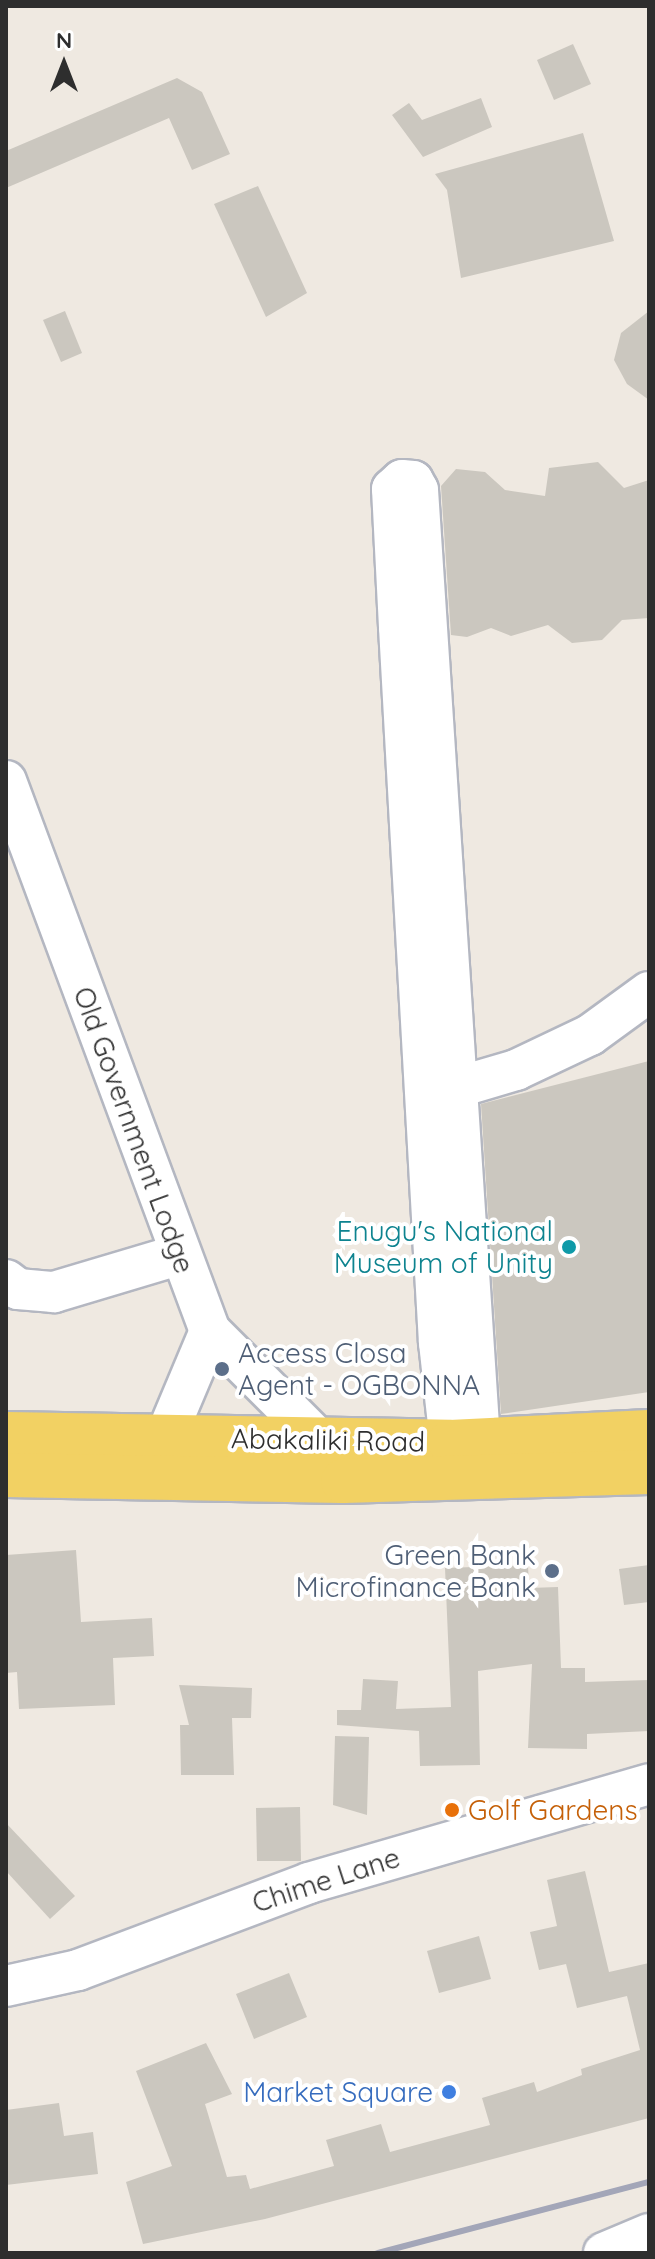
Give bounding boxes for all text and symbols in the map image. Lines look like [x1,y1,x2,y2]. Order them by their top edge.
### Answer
north arrow [24,24,104,104]
text: N [56,26,72,54]
street label: Old Government Lodge [67,982,201,1278]
place label: Enugu's National Museum of Unity [334,1214,553,1280]
marker: Enugu's National Museum of Unity [560,1238,578,1256]
place label: Access Closa Agent - OGBONNA [238,1336,480,1402]
marker: Access Closa Agent - OGBONNA [213,1360,231,1378]
street label: Abakaliki Road [231,1422,425,1458]
place label: Green Bank Microfinance Bank [296,1538,536,1604]
marker: Green Bank Microfinance Bank [543,1562,561,1580]
place label: Golf Gardens [468,1793,638,1827]
marker: Golf Gardens [443,1801,461,1819]
street label: Chime Lane [248,1840,404,1920]
place label: Market Square [243,2075,433,2109]
marker: Market Square [440,2083,458,2101]

